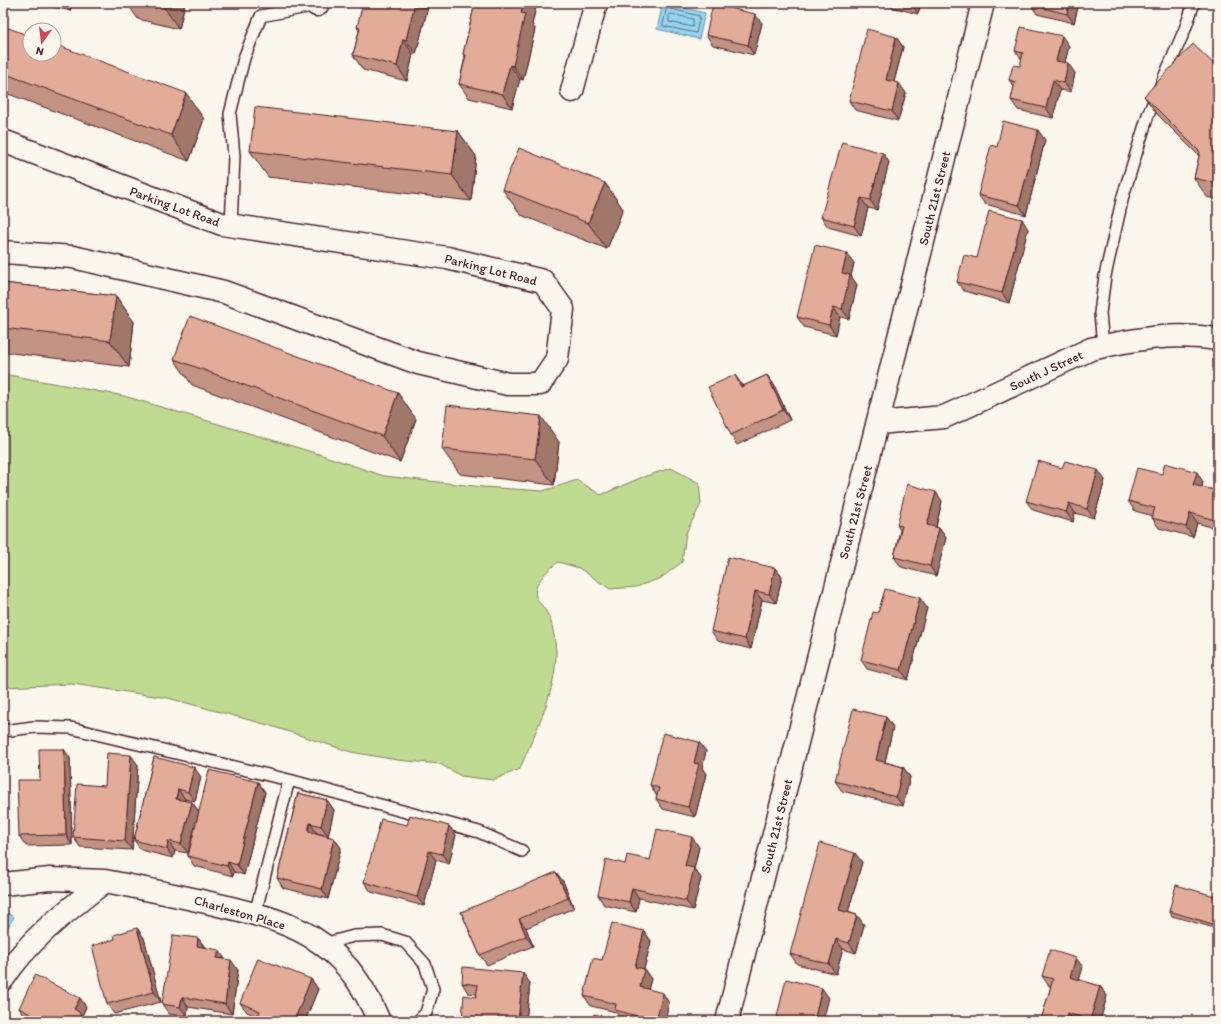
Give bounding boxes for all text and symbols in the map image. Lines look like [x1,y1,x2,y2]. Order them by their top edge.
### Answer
north arrow [22,22,62,62]
text: N [35,44,45,58]
street label: South 21st Street [916,149,953,247]
street label: Parking Lot Road [128,183,222,230]
street label: Parking Lot Road [443,251,539,288]
street label: South J Street [1007,347,1085,394]
street label: South 21st Street [836,463,875,561]
street label: South 21st Street [758,777,795,875]
street label: Charleston Place [192,892,287,933]

